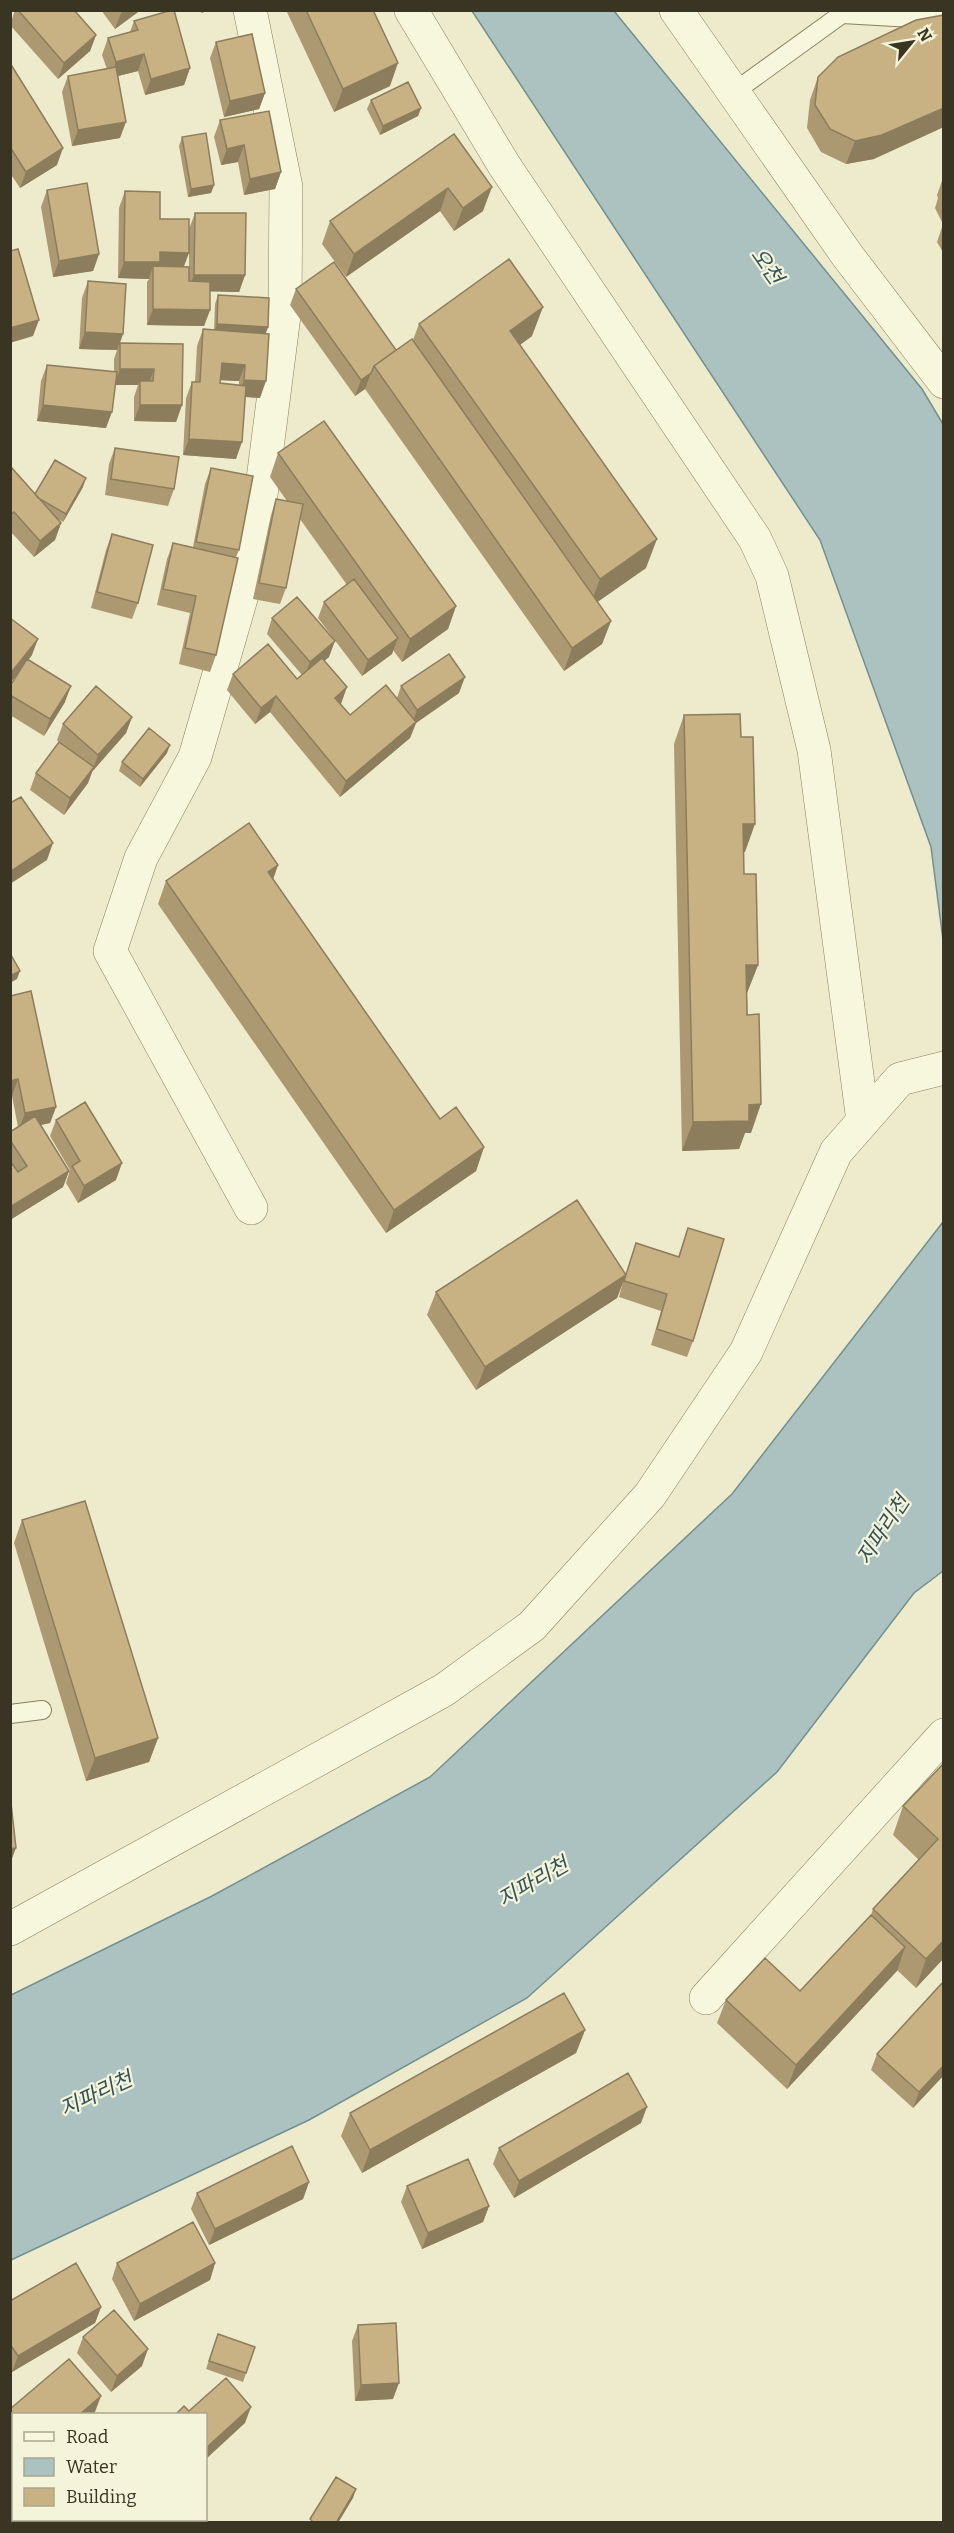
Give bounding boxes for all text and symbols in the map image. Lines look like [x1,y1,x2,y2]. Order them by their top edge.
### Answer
north arrow [882,12,942,72]
text: N [913,25,936,45]
water label: 오천 [745,243,790,291]
water label: 지파리천 [851,1488,916,1569]
water label: 지파리천 [493,1850,575,1913]
water label: 지파리천 [55,2065,139,2122]
legend [12,2413,207,2521]
text: Road [66,2426,109,2448]
text: Water [66,2456,117,2478]
text: Building [66,2486,137,2508]

